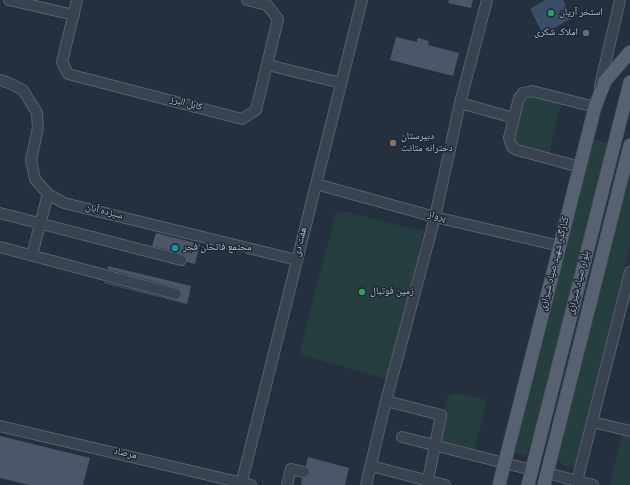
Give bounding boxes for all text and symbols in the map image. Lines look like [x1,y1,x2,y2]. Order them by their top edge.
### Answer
place label: استخر آریان [559,7,603,19]
marker: استخر آریان [546,8,556,18]
place label: املاک شکری [534,27,578,39]
marker: املاک شکری [581,28,591,38]
street label: کابل البرز [169,94,203,114]
place label: دبیرستان دخترانه متانت [401,131,453,154]
marker: دبیرستان دخترانه متانت [388,138,398,148]
street label: سیزده آبان [84,202,124,222]
street label: پرواز [427,209,447,225]
street label: کنارگذر شهید صیاد شیرازی [537,216,573,312]
street label: هفت دی [292,226,310,258]
place label: مجتمع فاتحان فجر [183,242,252,254]
marker: مجتمع فاتحان فجر [170,243,180,253]
street label: بلوار صیاد شیرازی [565,250,593,316]
place label: زمین فوتبال [370,286,414,298]
marker: زمین فوتبال [357,287,367,297]
street label: مرصاد [112,446,138,462]

